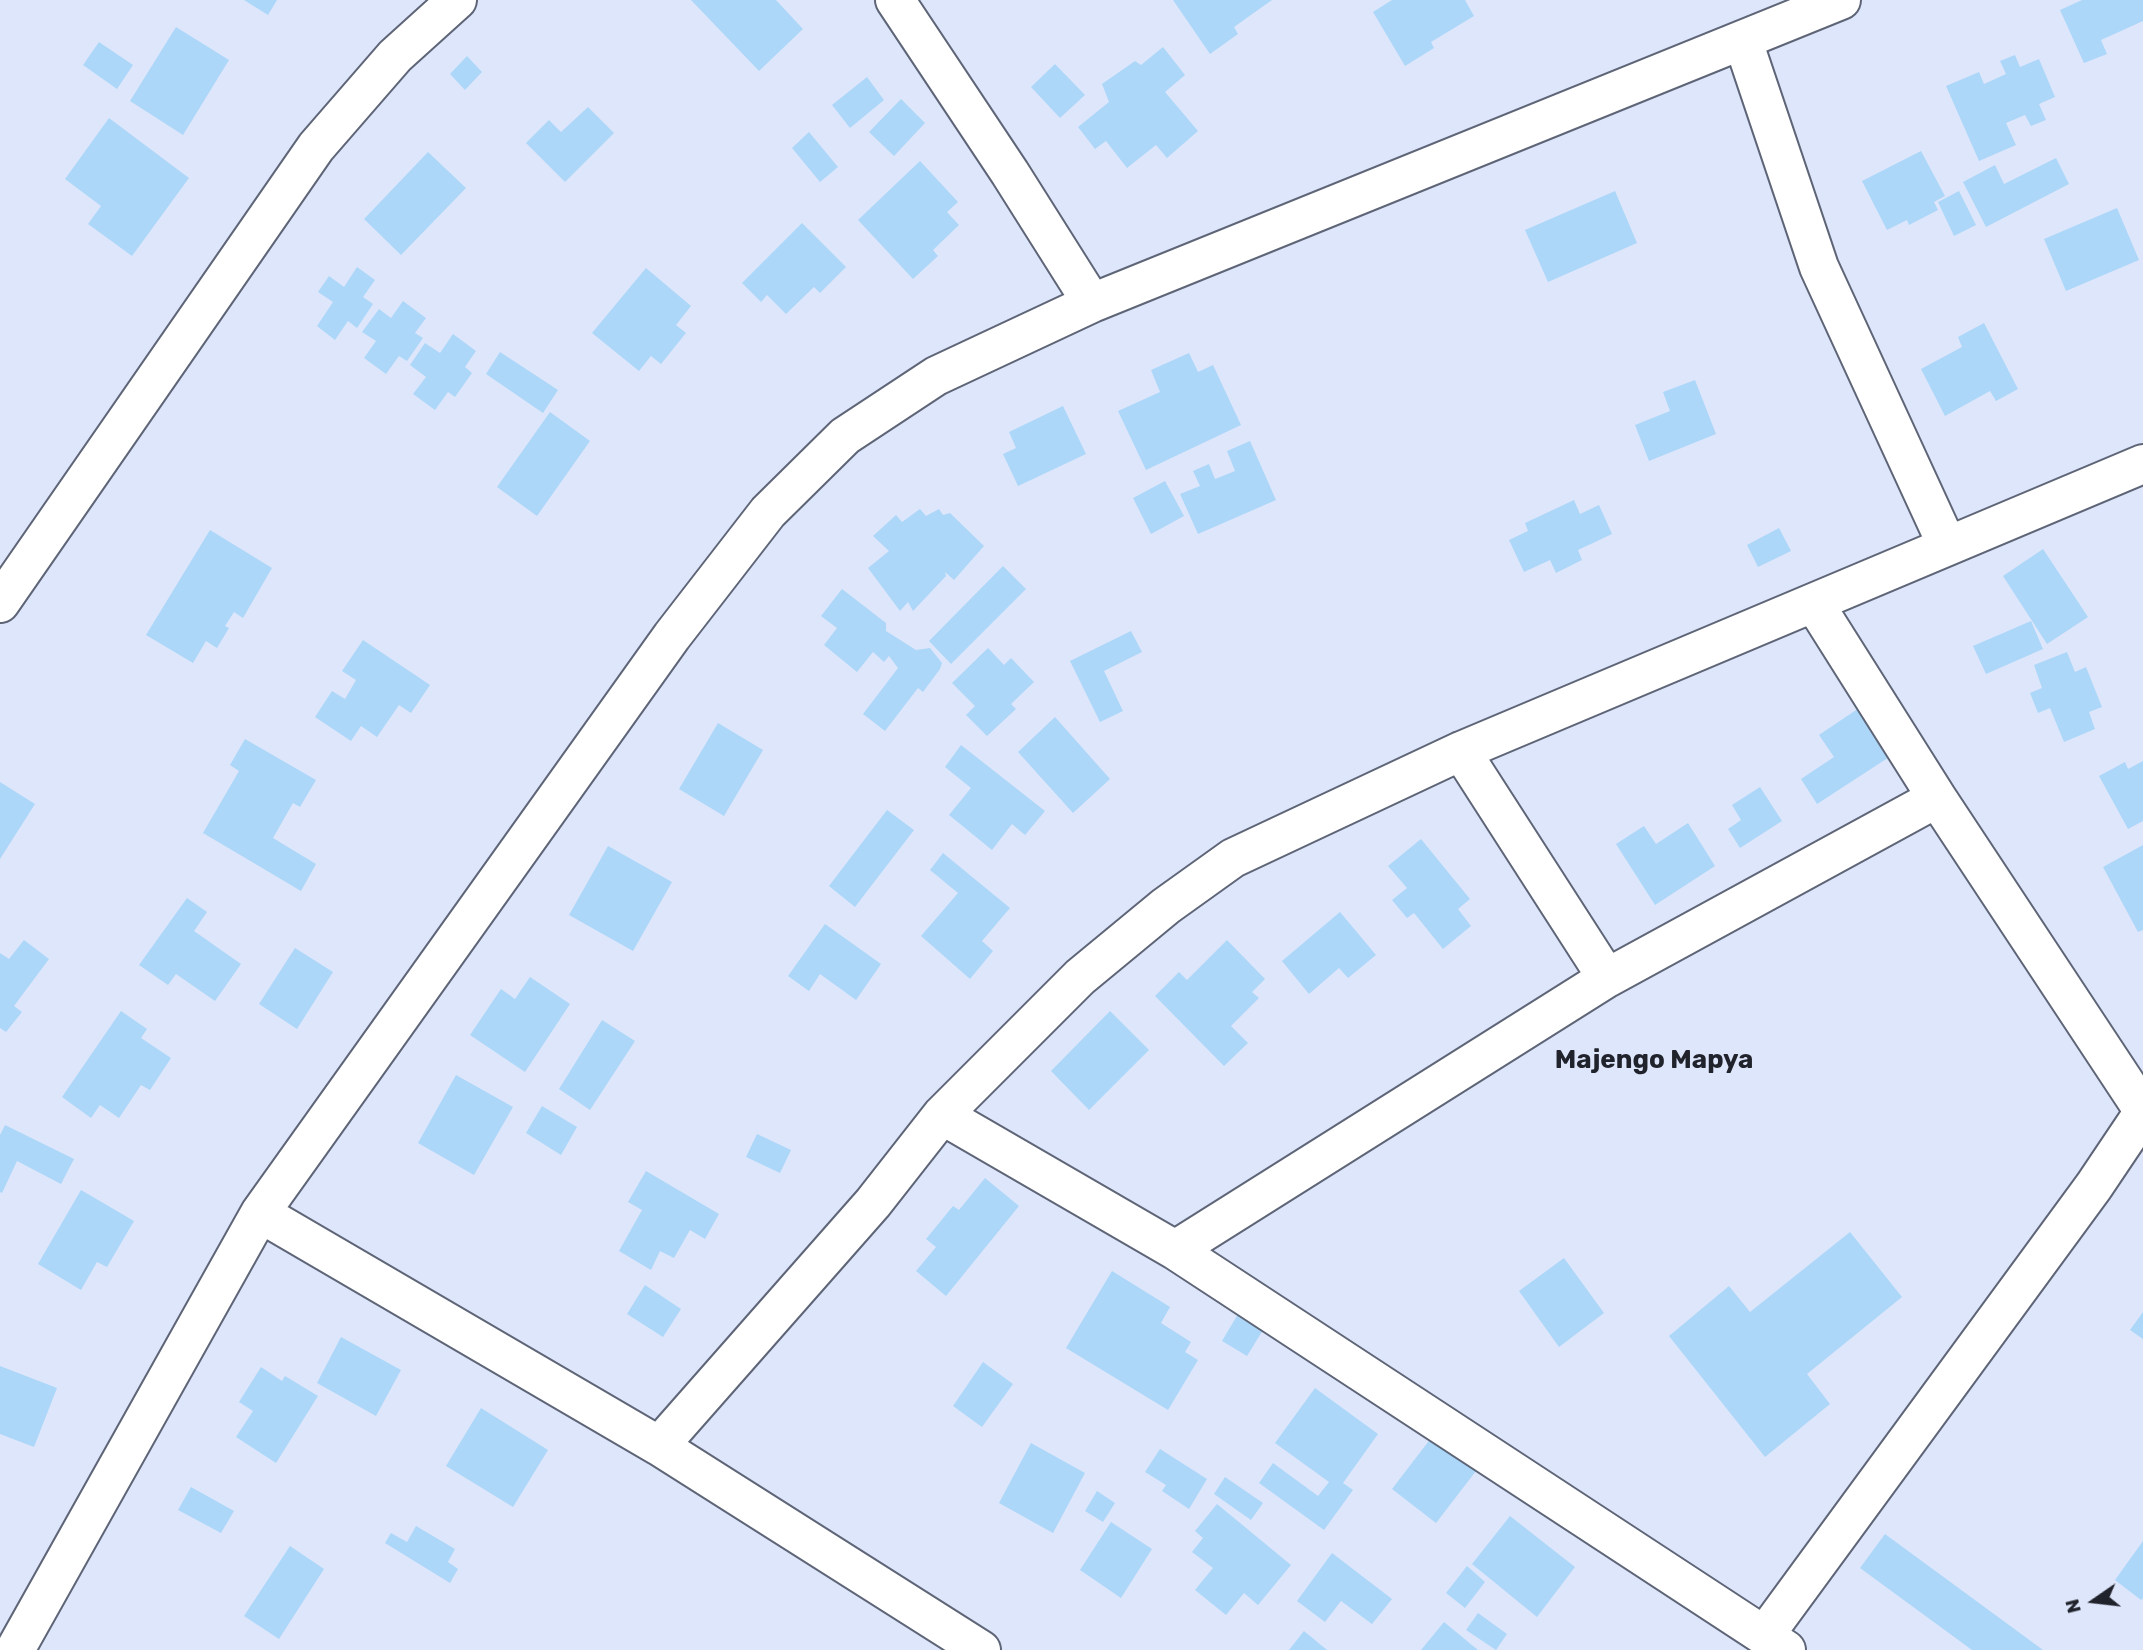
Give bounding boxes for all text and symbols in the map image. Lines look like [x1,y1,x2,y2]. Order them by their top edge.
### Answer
district label: Majengo Mapya [1555,1044,1753,1076]
north arrow [2059,1566,2129,1636]
text: N [2060,1597,2086,1616]

